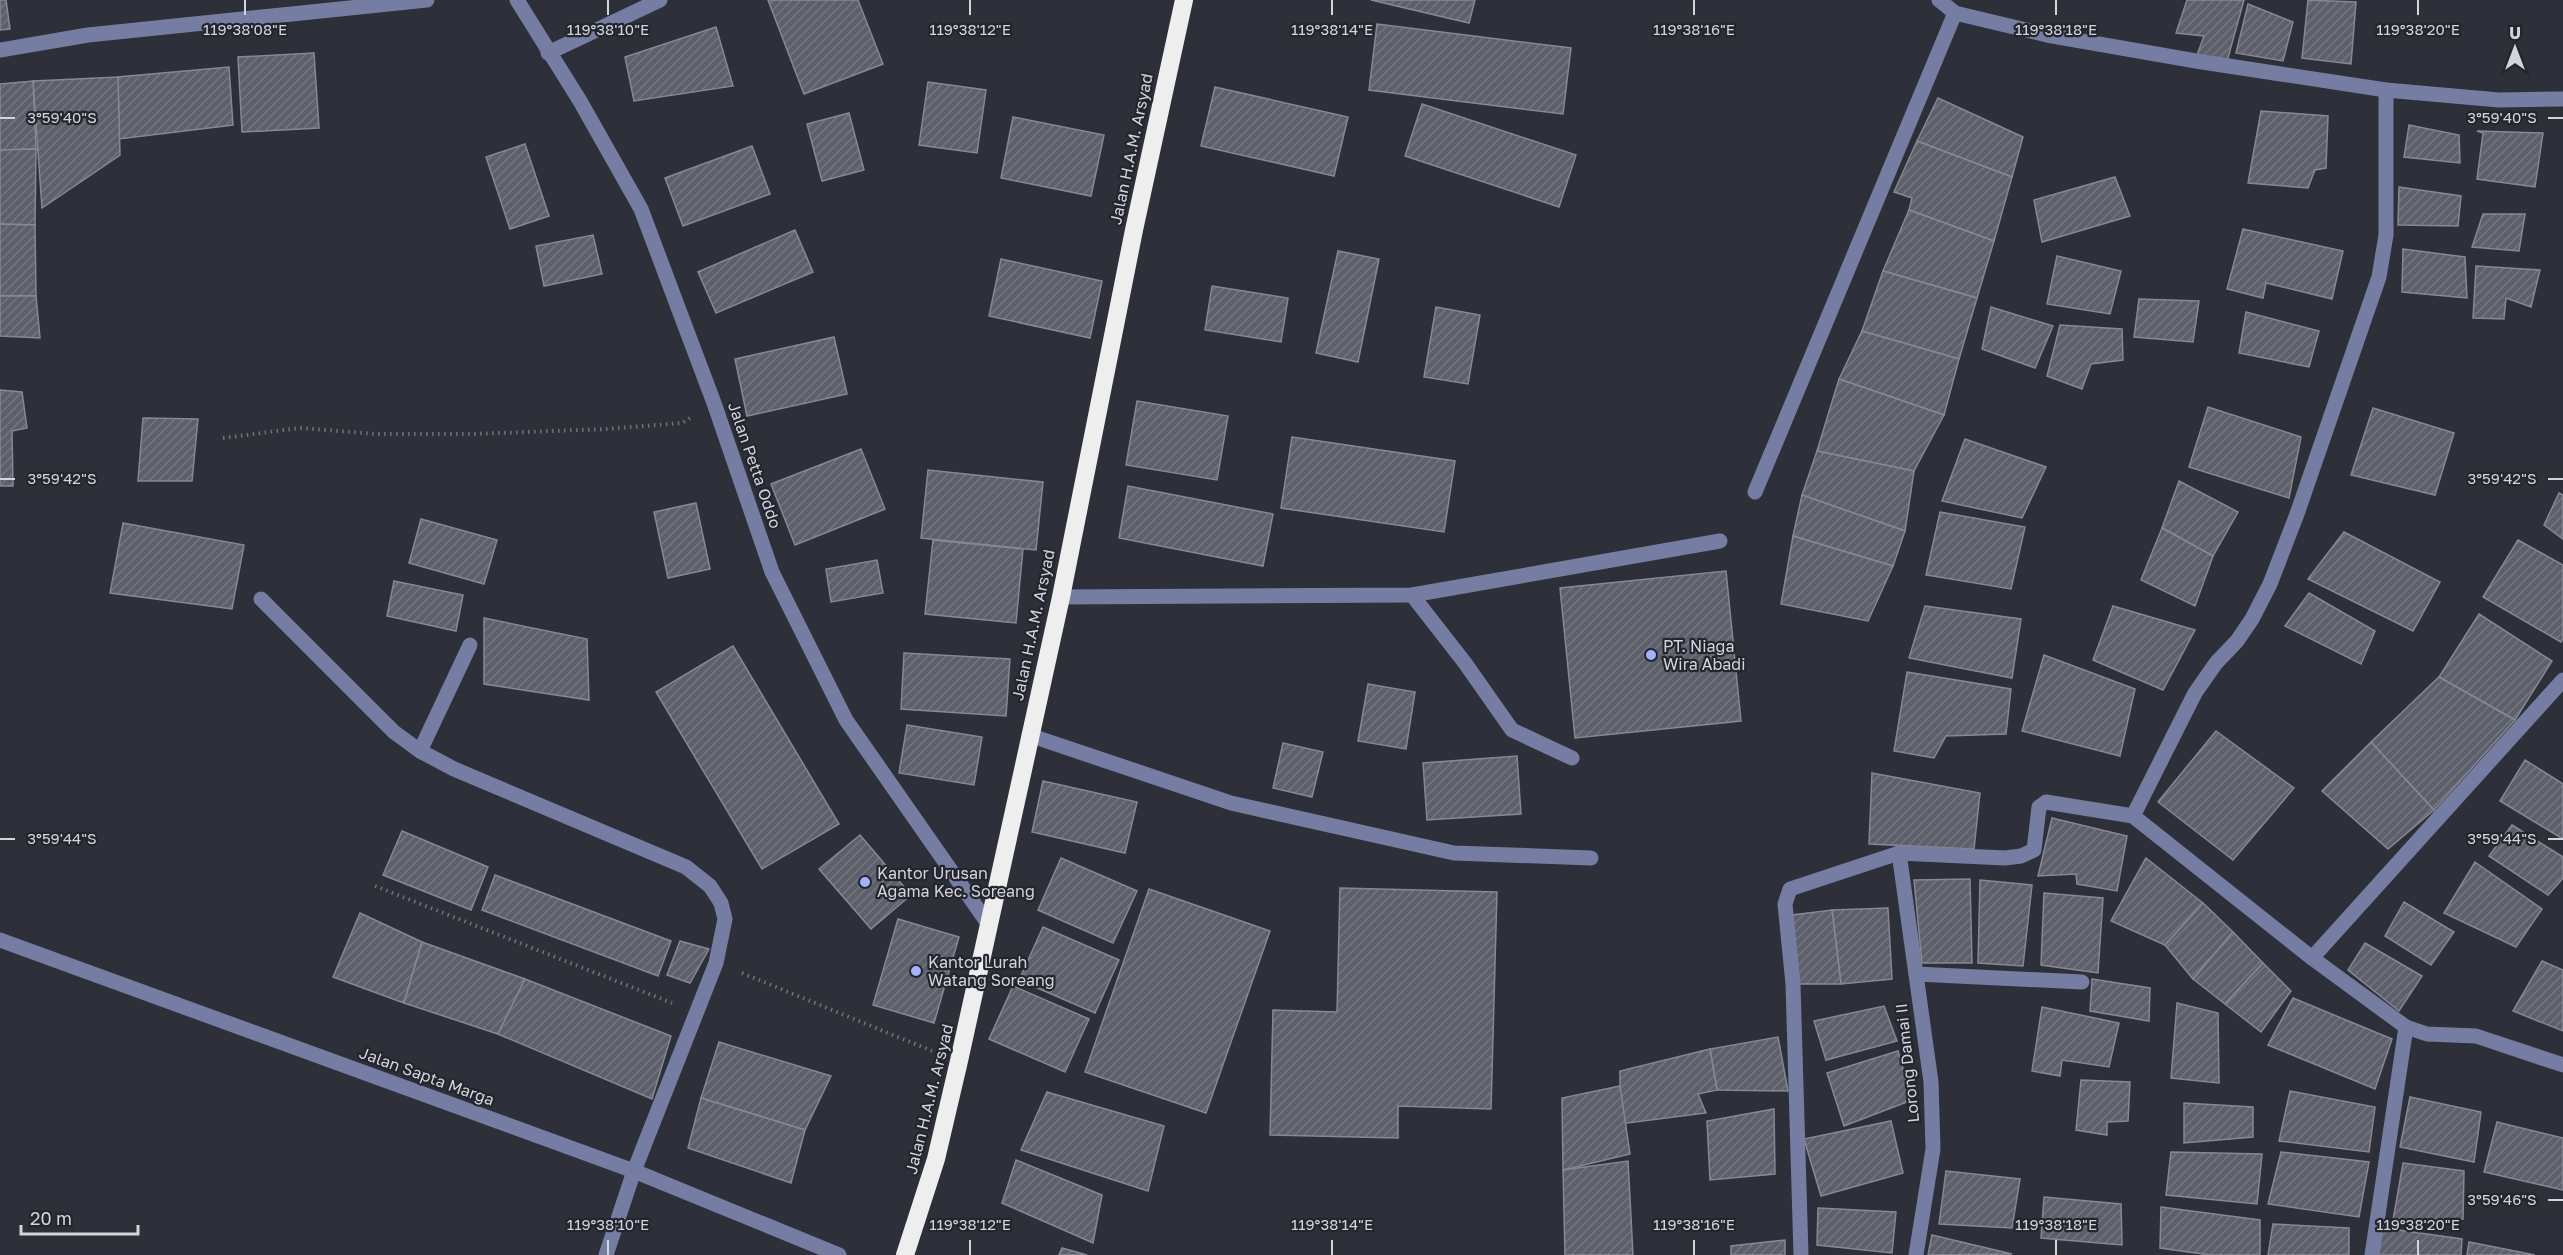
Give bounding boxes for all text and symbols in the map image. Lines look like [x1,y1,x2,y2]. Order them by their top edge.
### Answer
north arrow [2485,18,2545,78]
text: 119°38'08"E [203,20,287,38]
text: 119°38'10"E [567,20,649,38]
text: 119°38'12"E [929,20,1011,38]
text: 119°38'14"E [1291,20,1373,38]
text: 119°38'16"E [1653,20,1735,38]
text: 119°38'18"E [2015,20,2097,38]
text: 119°38'20"E [2376,20,2460,38]
text: U [2509,23,2521,43]
street label: Jalan H.A.M. Arsyad [1105,72,1157,226]
text: 3°59'40"S [27,108,97,126]
text: 3°59'40"S [2467,108,2537,126]
street label: Jalan Petta Oddo [724,399,786,531]
text: 3°59'42"S [27,469,97,487]
text: 3°59'42"S [2467,469,2537,487]
street label: Jalan H.A.M. Arsyad [1007,548,1059,702]
place label: PT. Niaga Wira Abadi [1663,636,1746,674]
marker: PT. Niaga Wira Abadi [1644,648,1658,662]
text: 3°59'44"S [27,829,97,847]
text: 3°59'44"S [2467,829,2537,847]
place label: Kantor Urusan Agama Kec. Soreang [877,863,1035,901]
marker: Kantor Urusan Agama Kec. Soreang [858,875,872,889]
place label: Kantor Lurah Watang Soreang [928,952,1055,990]
marker: Kantor Lurah Watang Soreang [909,964,923,978]
street label: Lorong Damai II [1891,1002,1923,1124]
street label: Jalan H.A.M. Arsyad [901,1022,957,1176]
street label: Jalan Sapta Marga [357,1042,497,1110]
text: 3°59'46"S [2467,1190,2537,1208]
scale bar [21,1198,138,1236]
text: 20 m [30,1207,72,1229]
text: 119°38'10"E [567,1215,649,1233]
text: 119°38'12"E [929,1215,1011,1233]
text: 119°38'14"E [1291,1215,1373,1233]
text: 119°38'16"E [1653,1215,1735,1233]
text: 119°38'18"E [2015,1215,2097,1233]
text: 119°38'20"E [2376,1215,2460,1233]

